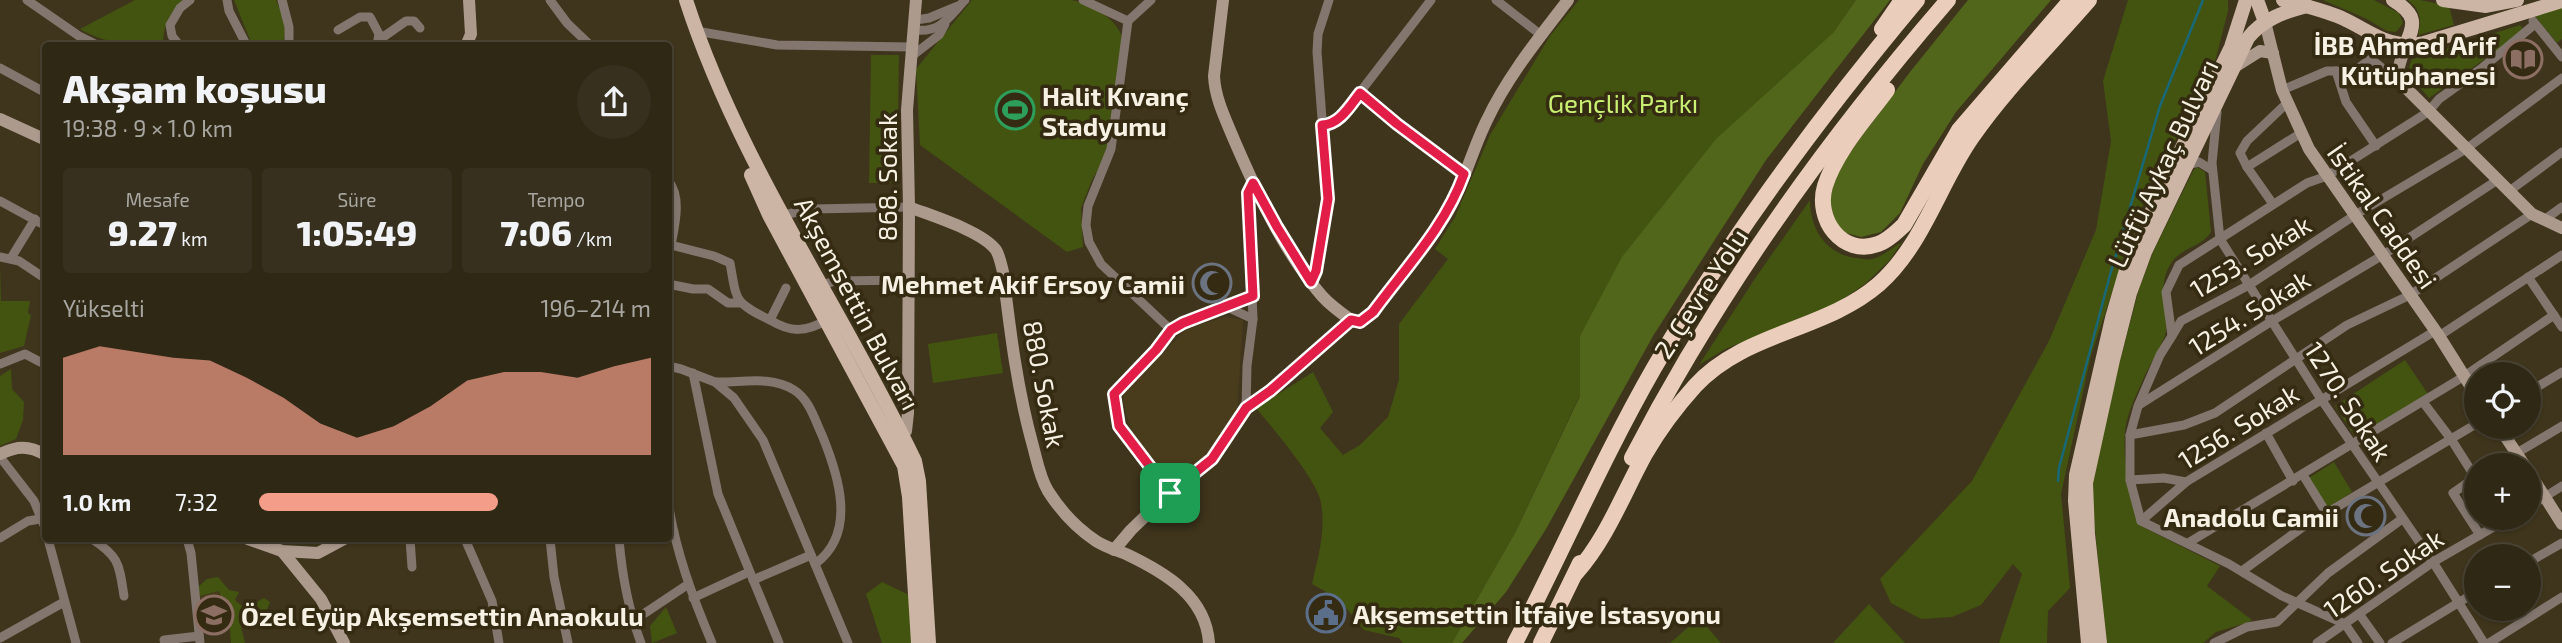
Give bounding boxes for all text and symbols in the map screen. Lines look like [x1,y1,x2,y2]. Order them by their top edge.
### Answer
place label: İBB Ahmed Arif Kütüphanesi [2314,29,2497,90]
library icon: İBB Ahmed Arif Kütüphanesi [2502,38,2544,80]
street label: Lütfü Aykaç Bulvarı [2100,54,2226,273]
text: Akşam koşusu [63,65,327,111]
button: share [577,65,651,139]
place label: Halit Kıvanç Stadyumu [1042,80,1189,142]
park label: Gençlik Parkı [1548,87,1698,120]
sports icon: Halit Kıvanç Stadyumu [994,89,1036,131]
street label: 868. Sokak [871,113,902,241]
text: 19:38 · 9 × 1.0 km [63,114,233,142]
street label: İstikal Caddesi [2322,138,2444,294]
text: Mesafe [126,188,190,211]
text: Süre [337,188,377,211]
text: Tempo [528,188,585,211]
street label: Akşemsettin Bulvarı [787,191,927,416]
street label: 1253. Sokak [2184,208,2316,304]
text: 9.27 [108,211,177,253]
text: 1:05:49 [297,211,417,253]
text: 7:06 [500,211,572,253]
street label: 2. Çevre Yolu [1647,222,1755,365]
text: km [177,227,208,250]
text: /km [572,227,612,250]
mosque icon: Mehmet Akif Ersoy Camii [1191,262,1233,304]
street label: 1254. Sokak [2183,263,2315,361]
place label: Mehmet Akif Ersoy Camii [881,268,1185,300]
text: Yükselti [63,294,145,322]
text: 196–214 m [540,294,651,322]
street label: 880. Sokak [1017,318,1073,450]
street label: 1270. Sokak [2299,336,2399,466]
map controls [2464,362,2541,621]
button: locate [2464,362,2541,439]
street label: 1256. Sokak [2172,377,2304,475]
button: + [2464,453,2541,530]
pin [1140,463,1200,523]
icon: arrive [1151,474,1189,512]
text: 1.0 km [63,488,131,516]
text: 7:32 [175,488,218,516]
mosque icon: Anadolu Camii [2345,495,2387,537]
place label: Anadolu Camii [2164,501,2339,532]
street label: 1260. Sokak [2317,522,2449,624]
button: − [2464,544,2541,621]
public building icon: Akşemsettin İtfaiye İstasyonu [1305,592,1347,634]
school or university icon: Özel Eyüp Akşemsettin Anaokulu [193,594,235,636]
place label: Akşemsettin İtfaiye İstasyonu [1353,598,1721,631]
place label: Özel Eyüp Akşemsettin Anaokulu [241,600,644,633]

